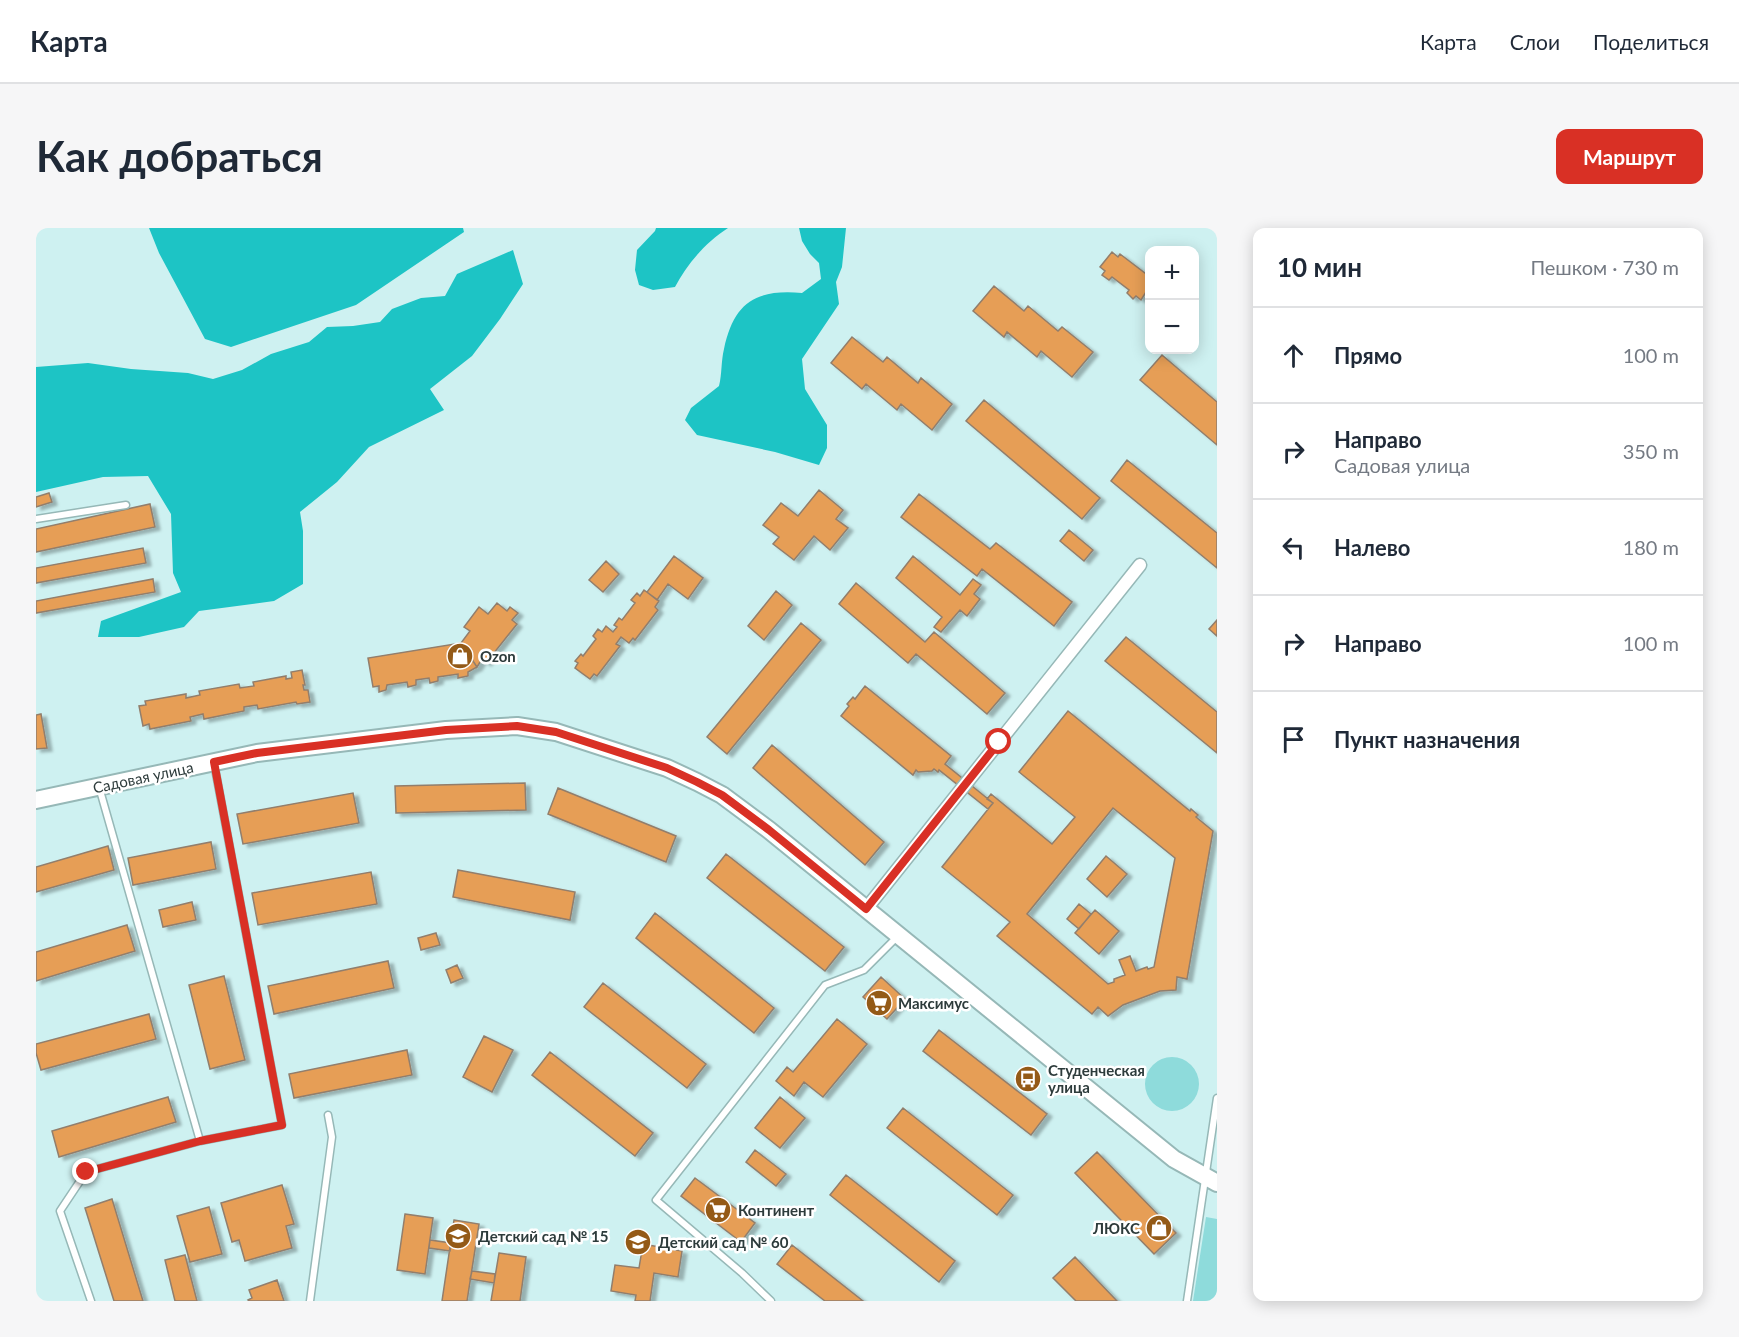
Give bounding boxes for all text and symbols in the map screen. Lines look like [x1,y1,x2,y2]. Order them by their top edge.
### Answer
text: Карта [30,24,108,58]
text: Карта [1420,29,1477,54]
text: Слои [1510,29,1560,54]
text: Поделиться [1593,29,1709,54]
button: Маршрут [1556,129,1703,184]
text: Как добраться [36,131,323,181]
map controls [1145,246,1199,354]
button: + [1145,246,1199,300]
text: 10 мин [1277,251,1362,283]
text: Пешком · 730 m [1530,255,1679,279]
button: − [1145,300,1199,354]
icon: ahead [1277,339,1310,372]
text: Прямо [1334,342,1402,369]
text: 100 m [1623,343,1679,367]
text: Направо [1334,426,1422,453]
icon: right [1277,435,1310,468]
text: 350 m [1623,439,1679,463]
text: Садовая улица [1334,453,1470,477]
icon: left [1277,531,1310,564]
text: Налево [1334,534,1410,561]
text: 180 m [1623,535,1679,559]
icon: right [1277,627,1310,660]
text: Направо [1334,630,1422,657]
text: 100 m [1623,631,1679,655]
shop icon: Ozon [445,641,475,671]
place label: Ozon [480,647,516,665]
icon: arrive [1277,723,1310,756]
text: Пункт назначения [1334,726,1520,753]
route start [985,728,1011,754]
street label: Садовая улица [91,758,195,796]
supermarket icon: Максимус [864,988,894,1018]
place label: Максимус [898,994,969,1012]
place label: Студенческая улица [1048,1061,1145,1096]
bus stop icon: Студенческая улица [1013,1064,1043,1094]
route end [72,1158,98,1184]
supermarket icon: Континент [703,1195,733,1225]
place label: Континент [738,1201,815,1219]
shop icon: ЛЮКС [1144,1213,1174,1243]
place label: ЛЮКС [1092,1219,1140,1237]
school or university icon: Детский сад № 15 [443,1221,473,1251]
place label: Детский сад № 15 [478,1227,608,1245]
school or university icon: Детский сад № 60 [623,1227,653,1257]
place label: Детский сад № 60 [658,1233,789,1251]

